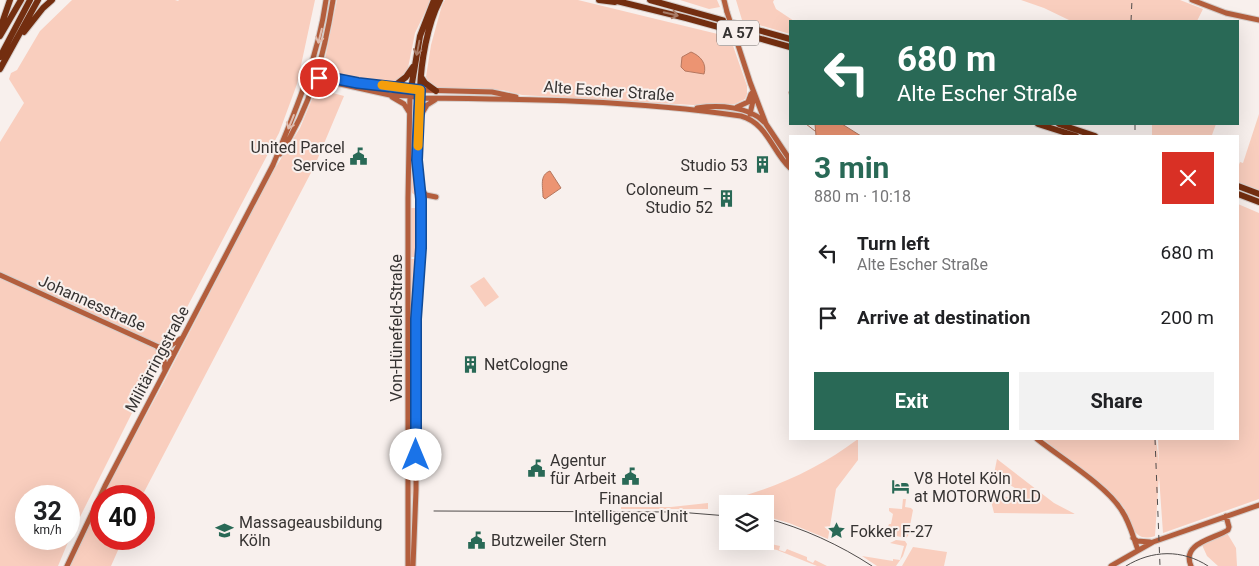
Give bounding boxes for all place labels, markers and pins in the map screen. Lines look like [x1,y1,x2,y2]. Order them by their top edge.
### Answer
pin [298,57,340,99]
place label: United Parcel Service [250,138,345,175]
public building icon: United Parcel Service [349,146,369,166]
building icon: Studio 53 [752,155,772,175]
place label: Studio 53 [680,156,748,175]
place label: Coloneum – Studio 52 [626,180,713,217]
building icon: Coloneum – Studio 52 [717,188,737,208]
building icon: NetCologne [460,354,480,374]
place label: NetCologne [484,355,568,374]
place label: Agentur für Arbeit [550,451,616,488]
public building icon: Agentur für Arbeit [526,459,546,479]
public building icon: Financial Intelligence Unit [621,467,641,487]
place label: V8 Hotel Köln at MOTORWORLD [914,469,1041,506]
hotel icon: V8 Hotel Köln at MOTORWORLD [890,477,910,497]
place label: Financial Intelligence Unit [574,489,688,526]
place label: Massageausbildung Köln [239,513,383,550]
school or university icon: Massageausbildung Köln [215,521,235,541]
place icon: Fokker F-27 [826,521,846,541]
place label: Fokker F-27 [850,522,933,541]
public building icon: Butzweiler Stern [467,530,487,550]
place label: Butzweiler Stern [491,531,607,550]

